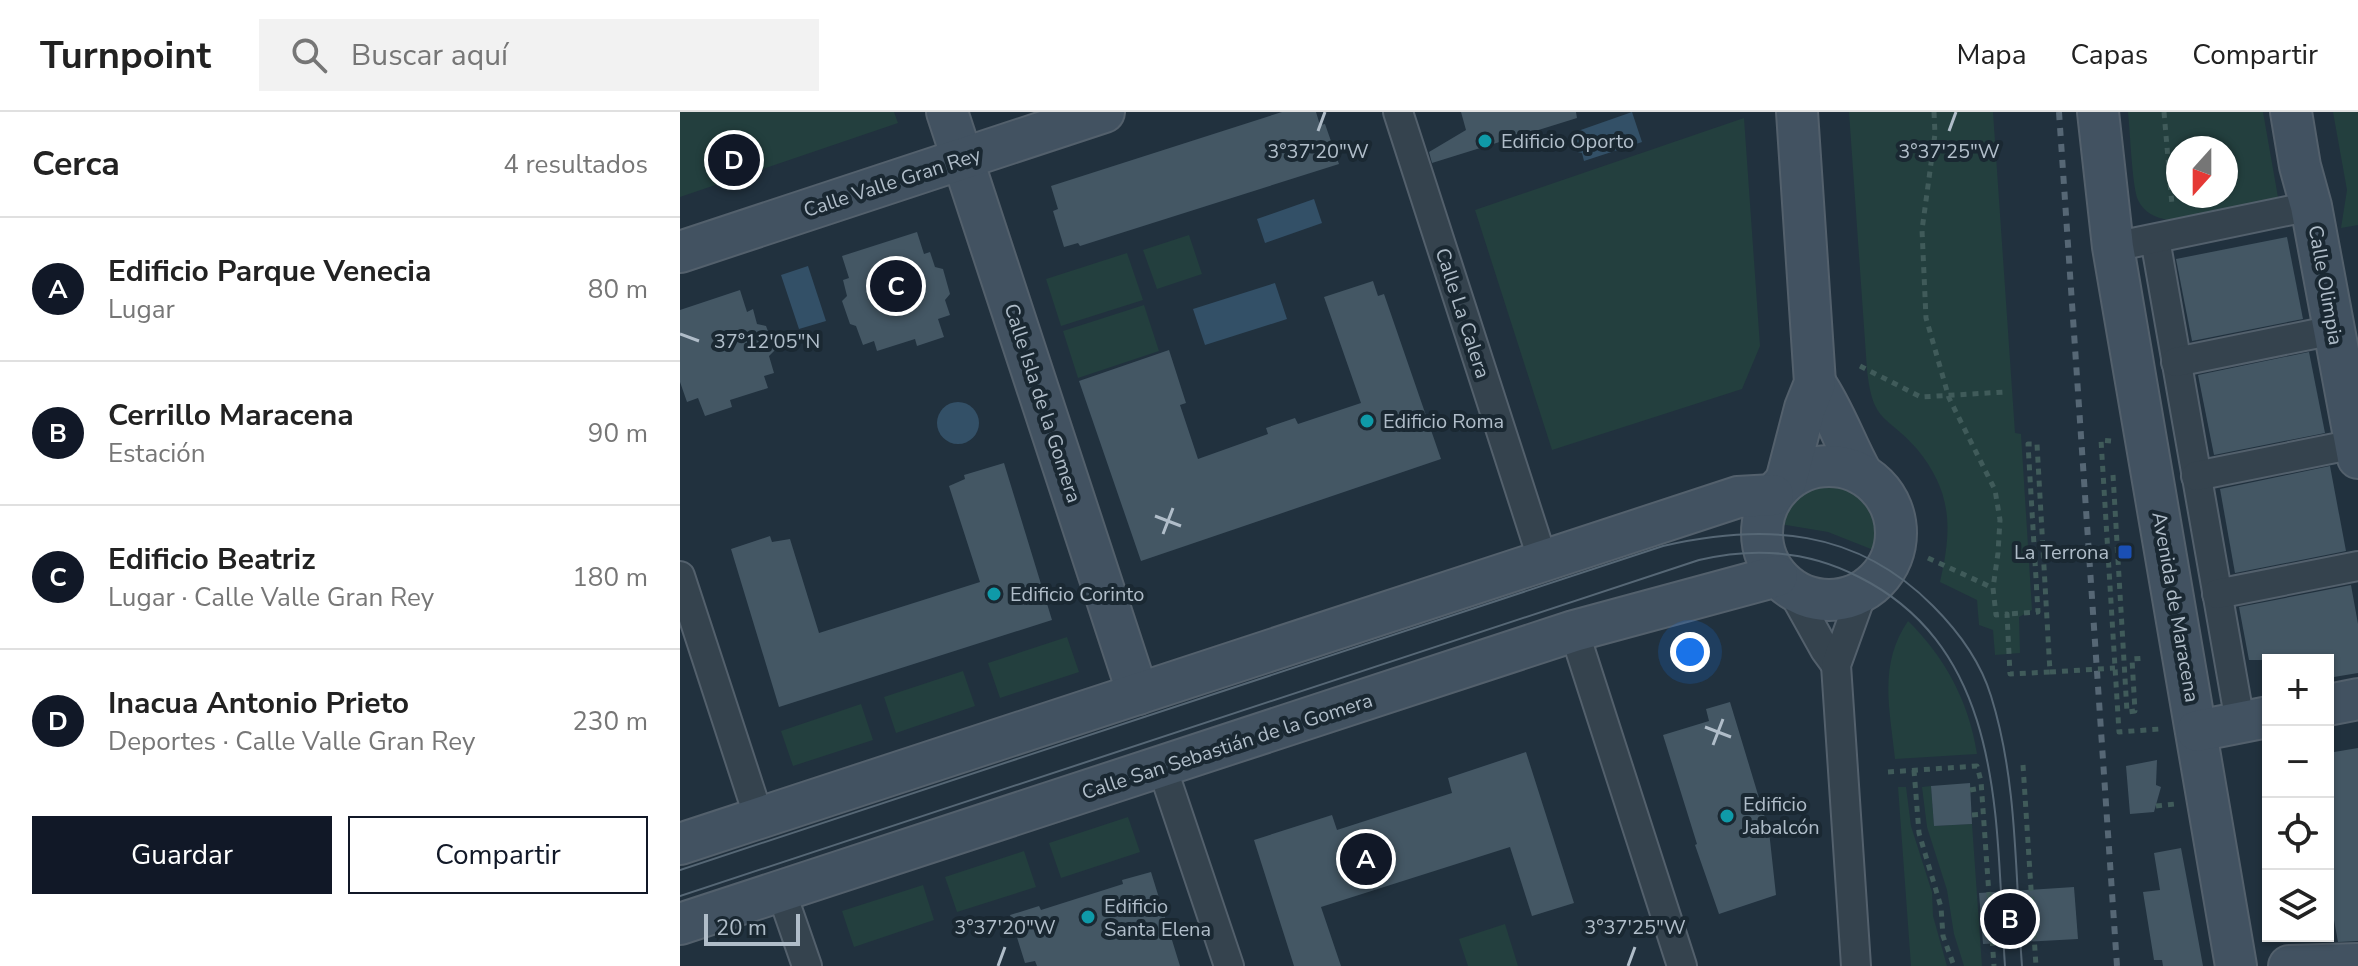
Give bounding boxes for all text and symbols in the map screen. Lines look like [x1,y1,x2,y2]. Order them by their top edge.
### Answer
search box [259,19,819,91]
text: Turnpoint [40,30,211,81]
icon: search [287,33,331,77]
text: Buscar aquí [351,35,508,76]
text: Mapa [1957,36,2026,74]
text: Capas [2070,36,2148,74]
text: Compartir [2192,36,2318,74]
place label: Edificio Oporto [1501,128,1634,155]
pin: D [708,130,760,190]
marker: Edificio Oporto [1476,132,1494,150]
north arrow [2166,136,2238,208]
text: 3°37'20"W [1267,138,1369,165]
text: 3°37'25"W [1898,138,2000,165]
text: Cerca [32,141,120,187]
street label: Calle Valle Gran Rey [800,141,985,224]
text: 4 resultados [503,147,648,182]
street label: Calle Olimpia [2302,223,2349,347]
street label: Calle La Calera [1429,244,1496,382]
text: Edificio Parque Venecia [108,251,431,292]
pin: C [870,256,922,316]
text: A [48,272,68,307]
text: 80 m [588,272,648,307]
text: Lugar [108,292,175,327]
street label: Calle Isla de la Gomera [998,300,1087,506]
text: 37°12'05"N [714,328,820,355]
text: Cerrillo Maracena [108,395,354,436]
place label: Edificio Roma [1383,408,1504,435]
marker: Edificio Roma [1358,412,1376,430]
text: B [49,416,67,451]
text: 90 m [588,416,648,451]
text: Estación [108,436,206,471]
street label: Avenida de Maracena [2145,510,2206,704]
text: Edificio Beatriz [108,539,315,580]
place label: La Terrona [2014,539,2109,566]
marker: La Terrona [2116,543,2134,561]
text: C [49,560,67,595]
text: 180 m [572,560,648,595]
text: Lugar · Calle Valle Gran Rey [108,580,434,615]
place label: Edificio Corinto [1010,581,1144,608]
marker: Edificio Corinto [985,585,1003,603]
your location [1670,632,1710,672]
map controls [2262,654,2334,942]
button: + [2262,654,2334,726]
text: Inacua Antonio Prieto [108,683,409,724]
street label: Calle San Sebastián de la Gomera [1078,687,1376,806]
text: D [48,704,68,739]
text: 230 m [572,704,648,739]
text: Deportes · Calle Valle Gran Rey [108,724,475,759]
button: − [2262,726,2334,798]
place label: Edificio Jabalcón [1742,791,1820,841]
button: locate [2262,798,2334,870]
marker: Edificio Jabalcón [1718,807,1736,825]
button: Guardar [32,816,332,894]
button: Compartir [348,816,648,894]
pin: A [1340,829,1392,889]
button: layers [2262,870,2334,942]
pin: B [1984,889,2036,949]
place label: Edificio Santa Elena [1104,893,1211,943]
marker: Edificio Santa Elena [1079,908,1097,926]
scale bar [704,910,800,946]
text: 20 m [716,913,767,943]
text: 3°37'20"W [954,914,1056,941]
text: 3°37'25"W [1584,914,1686,941]

